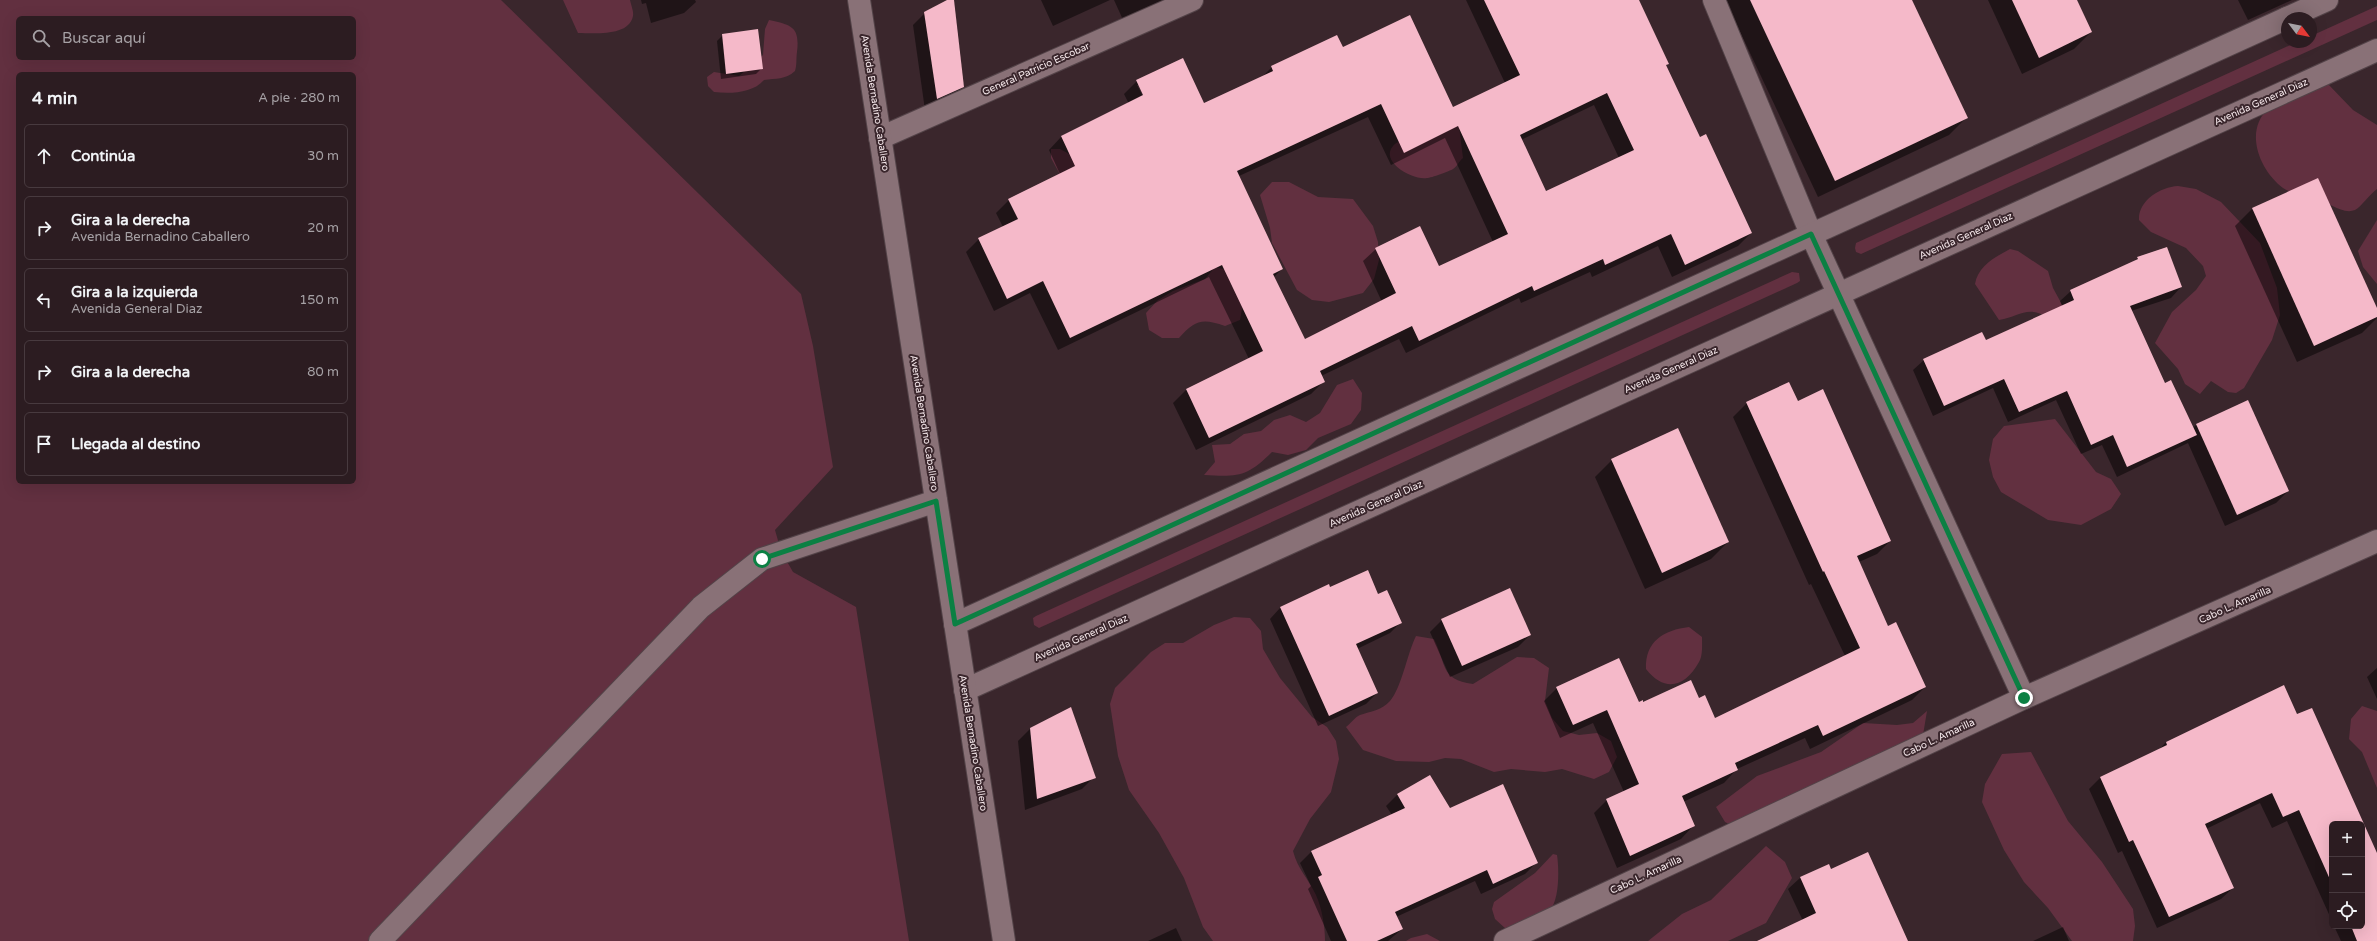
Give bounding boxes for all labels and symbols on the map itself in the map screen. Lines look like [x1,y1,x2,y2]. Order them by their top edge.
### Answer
north arrow [2281,12,2317,48]
street label: Avenida Bernadino Caballero [858,34,892,172]
street label: General Patricio Escobar [980,40,1092,98]
street label: Avenida General Diaz [2212,76,2310,128]
street label: Avenida General Diaz [1917,210,2015,262]
street label: Avenida General Diaz [1622,344,1720,396]
street label: Avenida Bernadino Caballero [907,354,941,492]
street label: Avenida General Diaz [1327,478,1425,530]
route start [753,550,771,568]
street label: Cabo L. Amarilla [2197,584,2273,626]
street label: Avenida General Diaz [1032,612,1130,664]
street label: Avenida Bernadino Caballero [956,674,990,812]
route end [2015,689,2033,707]
street label: Cabo L. Amarilla [1901,716,1977,760]
street label: Cabo L. Amarilla [1608,853,1684,897]

